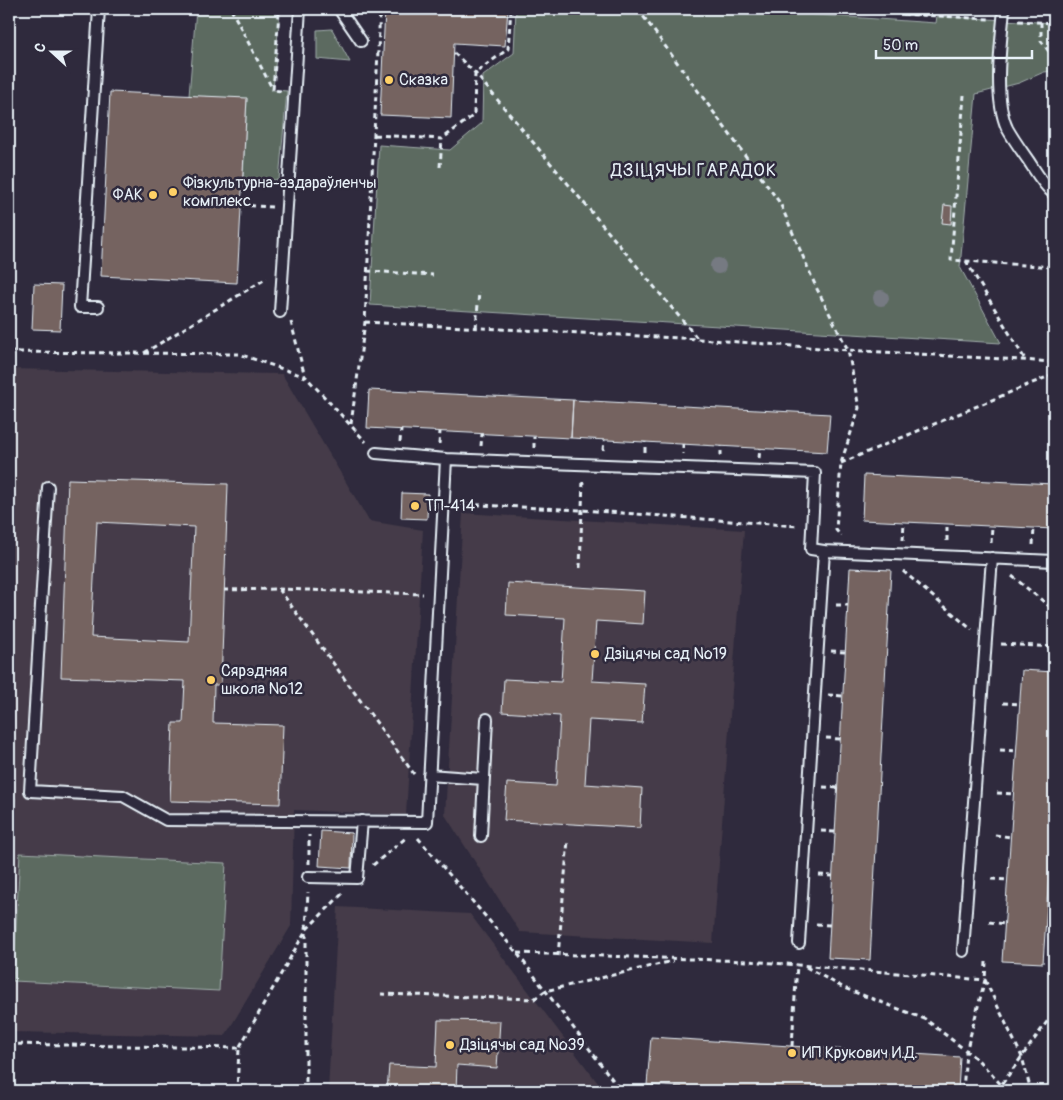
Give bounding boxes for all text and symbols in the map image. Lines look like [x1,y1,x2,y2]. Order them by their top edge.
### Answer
north arrow [28,28,78,78]
scale bar [876,28,1032,60]
text: 50 m [883,36,918,55]
text: С [31,40,50,55]
place label: Сказка [399,70,448,90]
marker: Сказка [383,74,395,86]
district label: ДЗІЦЯЧЫ ГАРАДОК [610,159,777,182]
place label: Фізкультурна-аздараўленчы комплекс [183,173,377,211]
place label: ФАК [113,185,143,205]
marker: Фізкультурна-аздараўленчы комплекс [167,186,179,198]
marker: ФАК [147,189,159,201]
place label: ТП-414 [425,496,475,516]
marker: ТП-414 [409,500,421,512]
place label: Дзіцячы сад №19 [604,644,727,664]
marker: Дзіцячы сад №19 [589,648,601,660]
place label: Сярэдняя школа №12 [221,661,303,699]
marker: Сярэдняя школа №12 [205,674,217,686]
place label: Дзіцячы сад №39 [459,1035,585,1055]
marker: Дзіцячы сад №39 [444,1039,456,1051]
place label: ИП Крукович И.Д. [802,1043,918,1063]
marker: ИП Крукович И.Д. [786,1047,798,1059]

